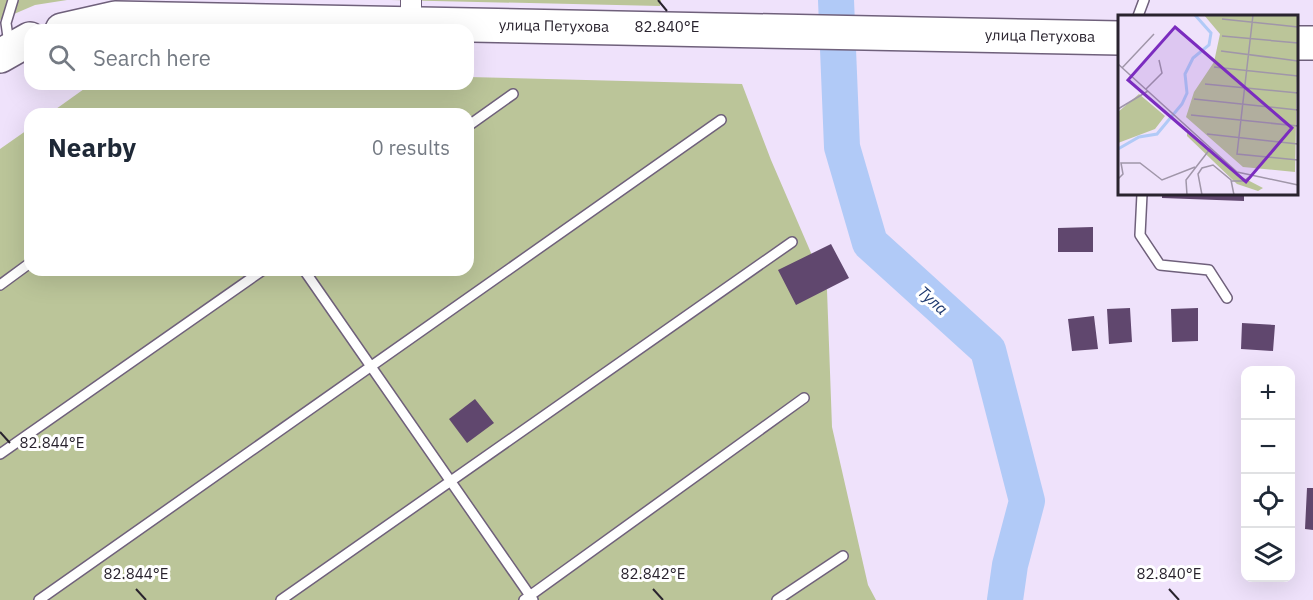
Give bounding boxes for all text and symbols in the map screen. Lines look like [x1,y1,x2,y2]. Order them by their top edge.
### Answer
street label: улица Петухова [499,15,609,36]
inset map [1118,15,1298,195]
text: 82.840°E [635,17,699,36]
search box [24,24,474,90]
street label: улица Петухова [985,25,1095,46]
icon: search [45,41,78,74]
text: Search here [93,43,211,72]
text: Nearby [48,130,136,164]
text: 0 results [372,134,450,161]
water label: Тула [914,281,952,319]
map controls [1241,366,1295,582]
button: + [1241,366,1295,420]
button: − [1241,420,1295,474]
text: 82.844°E [20,433,84,452]
button: locate [1241,474,1295,528]
button: layers [1241,528,1295,582]
text: 82.844°E [104,564,168,583]
text: 82.842°E [621,564,685,583]
text: 82.840°E [1137,564,1201,583]

